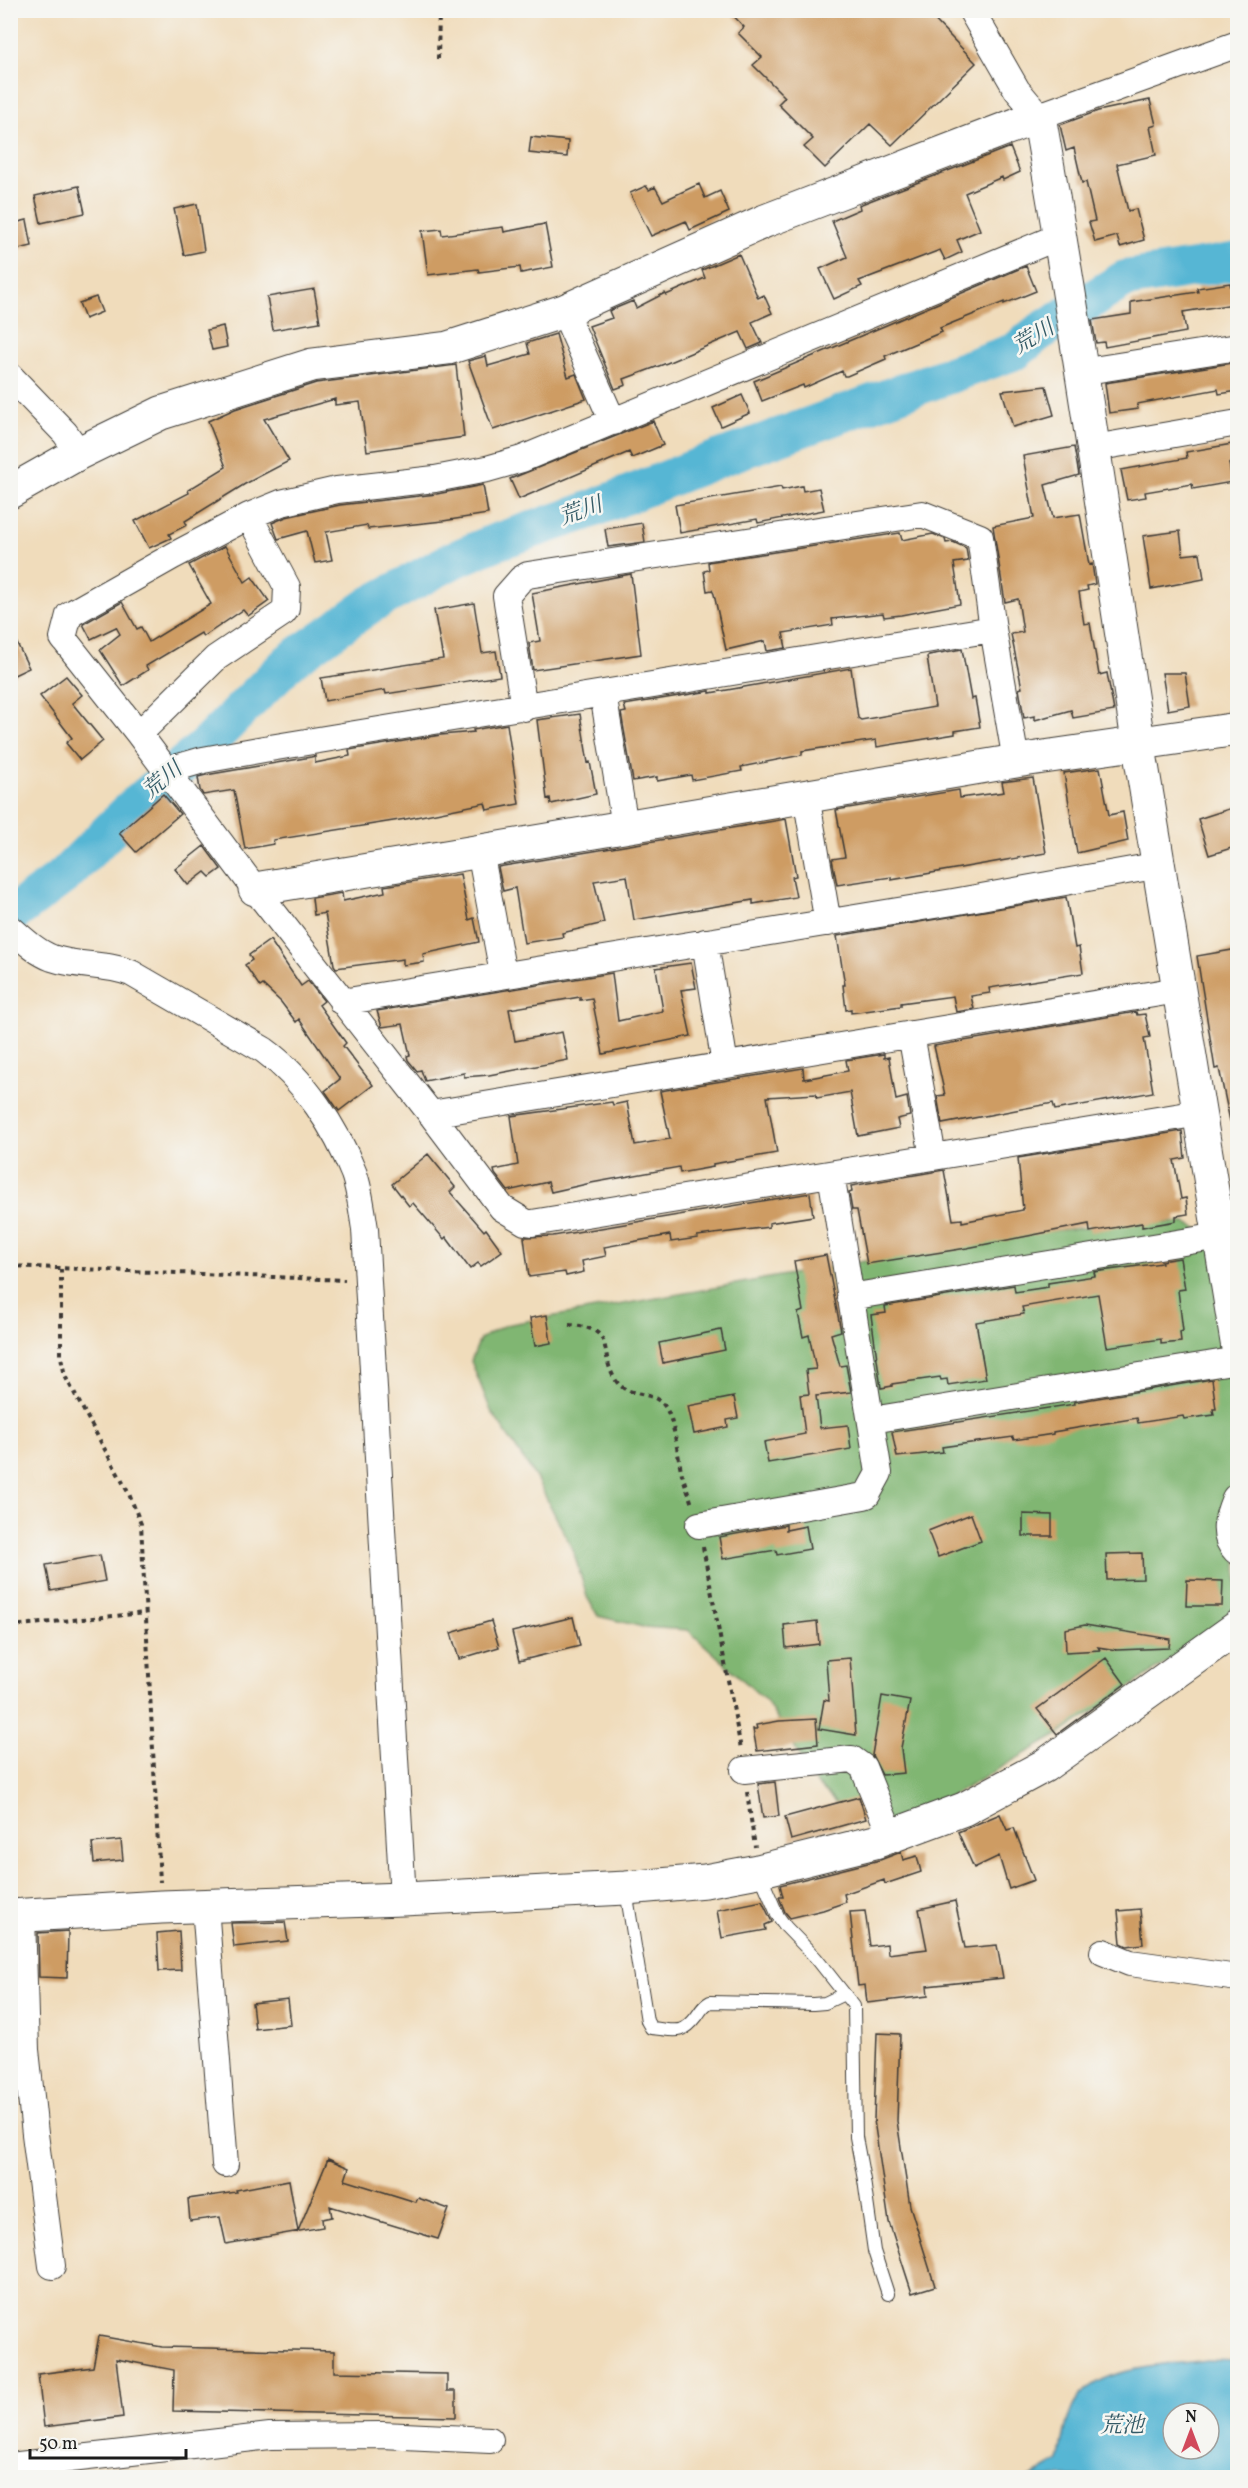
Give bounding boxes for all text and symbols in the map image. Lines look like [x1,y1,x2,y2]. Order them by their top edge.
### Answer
water label: 荒川 [1007,312,1063,363]
water label: 荒川 [555,489,609,534]
water label: 荒川 [136,754,191,807]
north arrow [1161,2401,1221,2461]
text: N [1185,2407,1197,2429]
water label: 荒池 [1100,2411,1147,2442]
scale bar [30,2422,186,2460]
text: 50 m [39,2432,78,2457]

